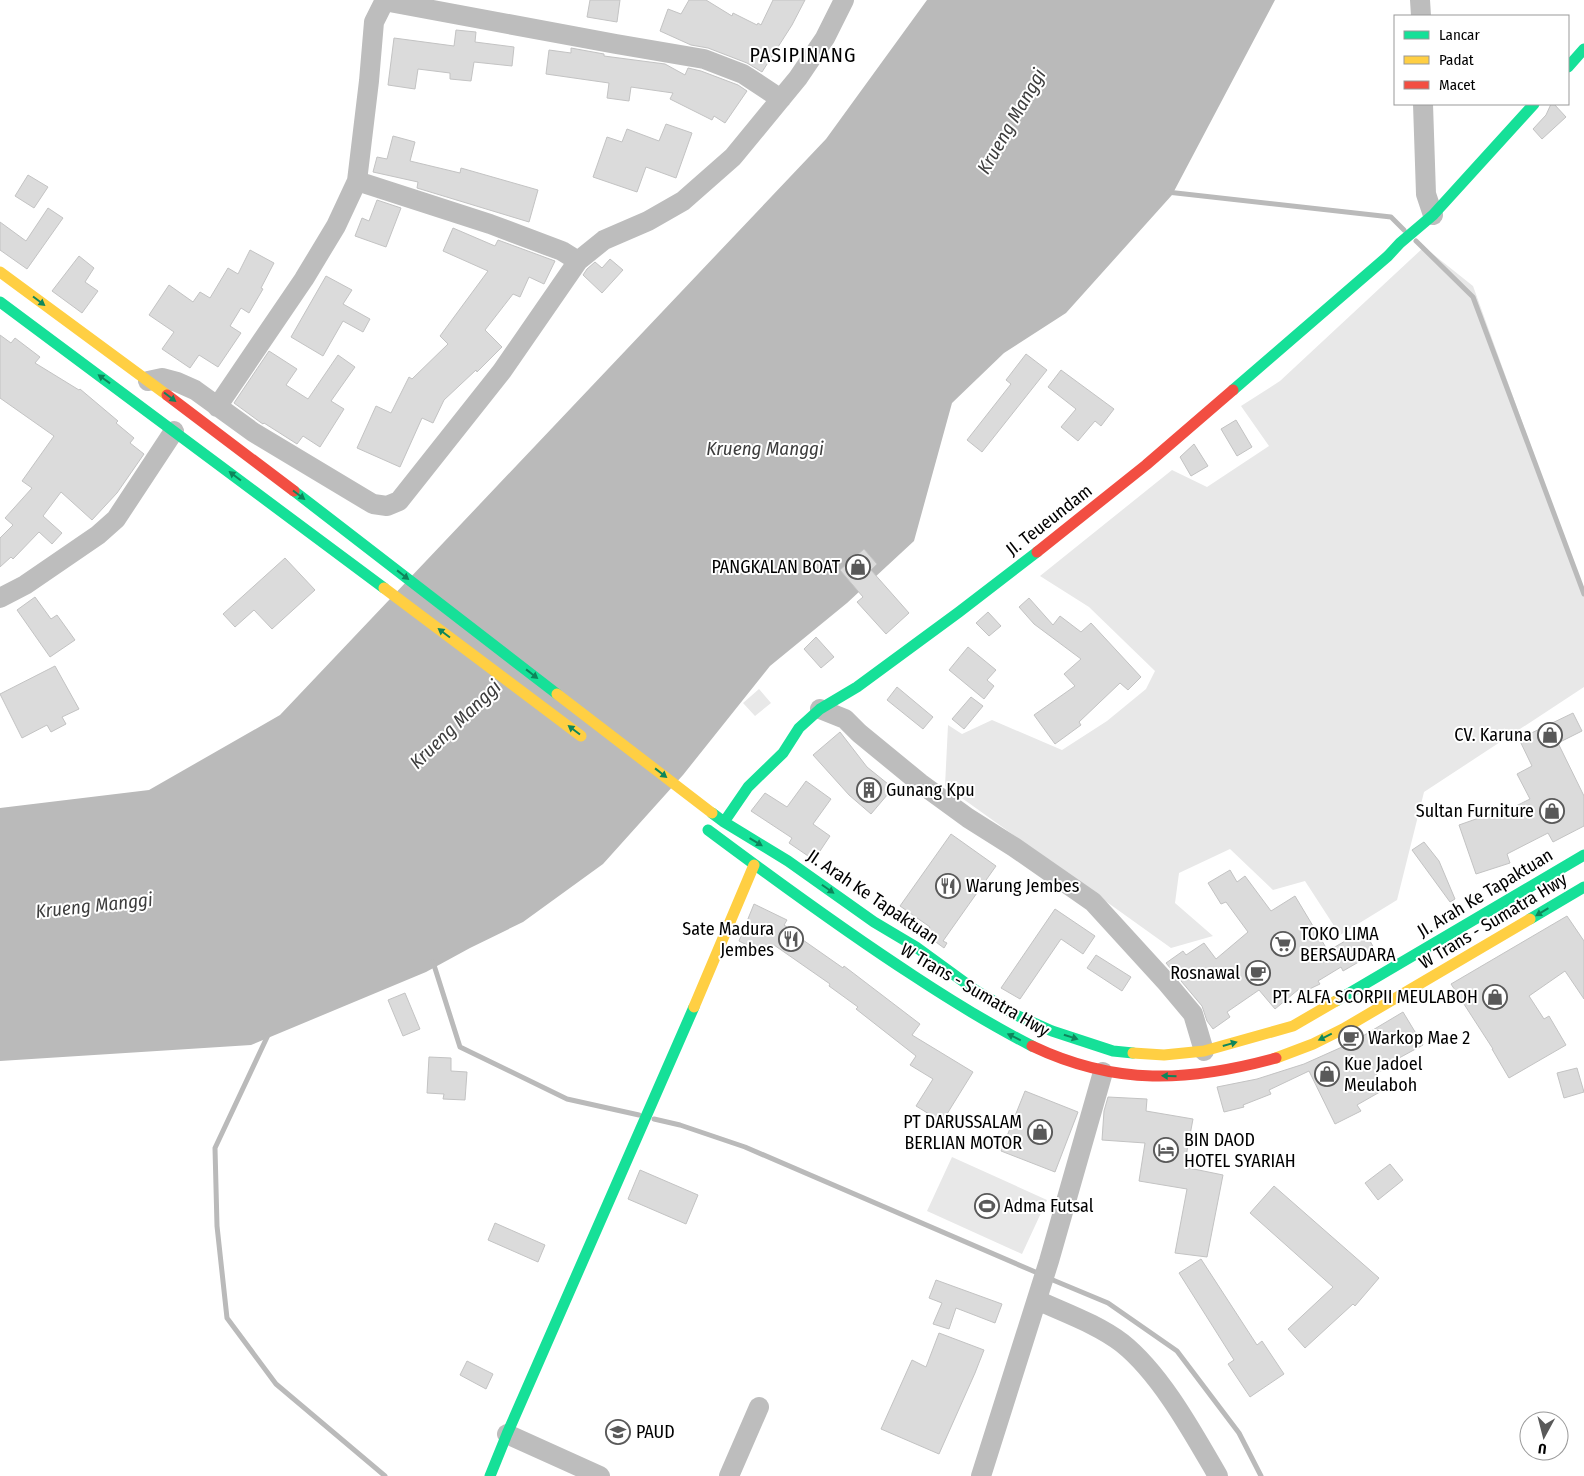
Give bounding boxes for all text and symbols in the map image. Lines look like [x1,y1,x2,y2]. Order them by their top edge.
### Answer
legend [1394,15,1569,105]
text: Lancar [1439,26,1480,44]
district label: PASIPINANG [750,43,856,67]
text: Padat [1439,51,1474,69]
water label: Krueng Manggi [972,64,1051,178]
text: Macet [1439,76,1476,94]
one-way arrow [32,296,45,307]
one-way arrow [97,374,111,384]
one-way arrow [163,392,176,403]
water label: Krueng Manggi [706,437,824,460]
one-way arrow [228,471,242,481]
street label: JI. Teueundam [1001,479,1097,561]
one-way arrow [292,490,306,500]
shop icon: PANGKALAN BOAT [845,554,871,580]
place label: PANGKALAN BOAT [711,556,841,578]
one-way arrow [396,569,409,580]
one-way arrow [438,627,451,638]
one-way arrow [525,669,539,679]
water label: Krueng Manggi [405,675,506,773]
shop icon: CV. Karuna [1537,722,1563,748]
place label: CV. Karuna [1454,724,1532,746]
one-way arrow [567,725,581,735]
one-way arrow [654,768,667,778]
building icon: Gunang Kpu [856,777,882,803]
place label: Gunang Kpu [886,779,975,801]
shop icon: Sultan Furniture [1539,798,1565,824]
place label: Sultan Furniture [1416,800,1534,822]
one-way arrow [750,837,763,846]
street label: JI. Arah Ke Tapaktuan [1413,844,1557,942]
street label: JI. Arah Ke Tapaktuan [803,845,943,949]
street label: W Trans - Sumatra Hwy [1415,868,1571,974]
restaurant icon: Warung Jembes [935,873,961,899]
place label: Warung Jembes [966,875,1080,897]
one-way arrow [821,884,835,894]
water label: Krueng Manggi [34,888,154,923]
one-way arrow [1536,908,1549,917]
place label: Sate Madura Jembes [682,918,774,961]
place label: TOKO LIMA BERSAUDARA [1300,923,1396,966]
restaurant icon: Sate Madura Jembes [778,926,804,952]
supermarket icon: TOKO LIMA BERSAUDARA [1270,931,1296,957]
street label: W Trans - Sumatra Hwy [896,938,1054,1042]
cafe icon: Rosnawal [1245,960,1271,986]
place label: Rosnawal [1170,962,1240,984]
shop icon: PT. ALFA SCORPII MEULABOH [1482,984,1508,1010]
place label: PT. ALFA SCORPII MEULABOH [1272,986,1478,1008]
cafe icon: Warkop Mae 2 [1338,1025,1364,1051]
place label: Warkop Mae 2 [1368,1027,1470,1049]
one-way arrow [1007,1033,1021,1041]
one-way arrow [1063,1033,1078,1041]
one-way arrow [1318,1033,1333,1041]
one-way arrow [1222,1040,1237,1048]
place label: Kue Jadoel Meulaboh [1344,1053,1423,1096]
shop icon: Kue Jadoel Meulaboh [1314,1061,1340,1087]
one-way arrow [1161,1072,1177,1080]
place label: PT DARUSSALAM BERLIAN MOTOR [903,1111,1022,1154]
shop icon: PT DARUSSALAM BERLIAN MOTOR [1027,1119,1053,1145]
place label: BIN DAOD HOTEL SYARIAH [1184,1129,1296,1172]
hotel icon: BIN DAOD HOTEL SYARIAH [1153,1137,1179,1163]
sports icon: Adma Futsal [974,1193,1000,1219]
place label: Adma Futsal [1004,1195,1094,1217]
north arrow [1519,1411,1569,1461]
school or university icon: PAUD [605,1419,631,1445]
place label: PAUD [636,1421,675,1443]
text: U [1537,1439,1548,1457]

